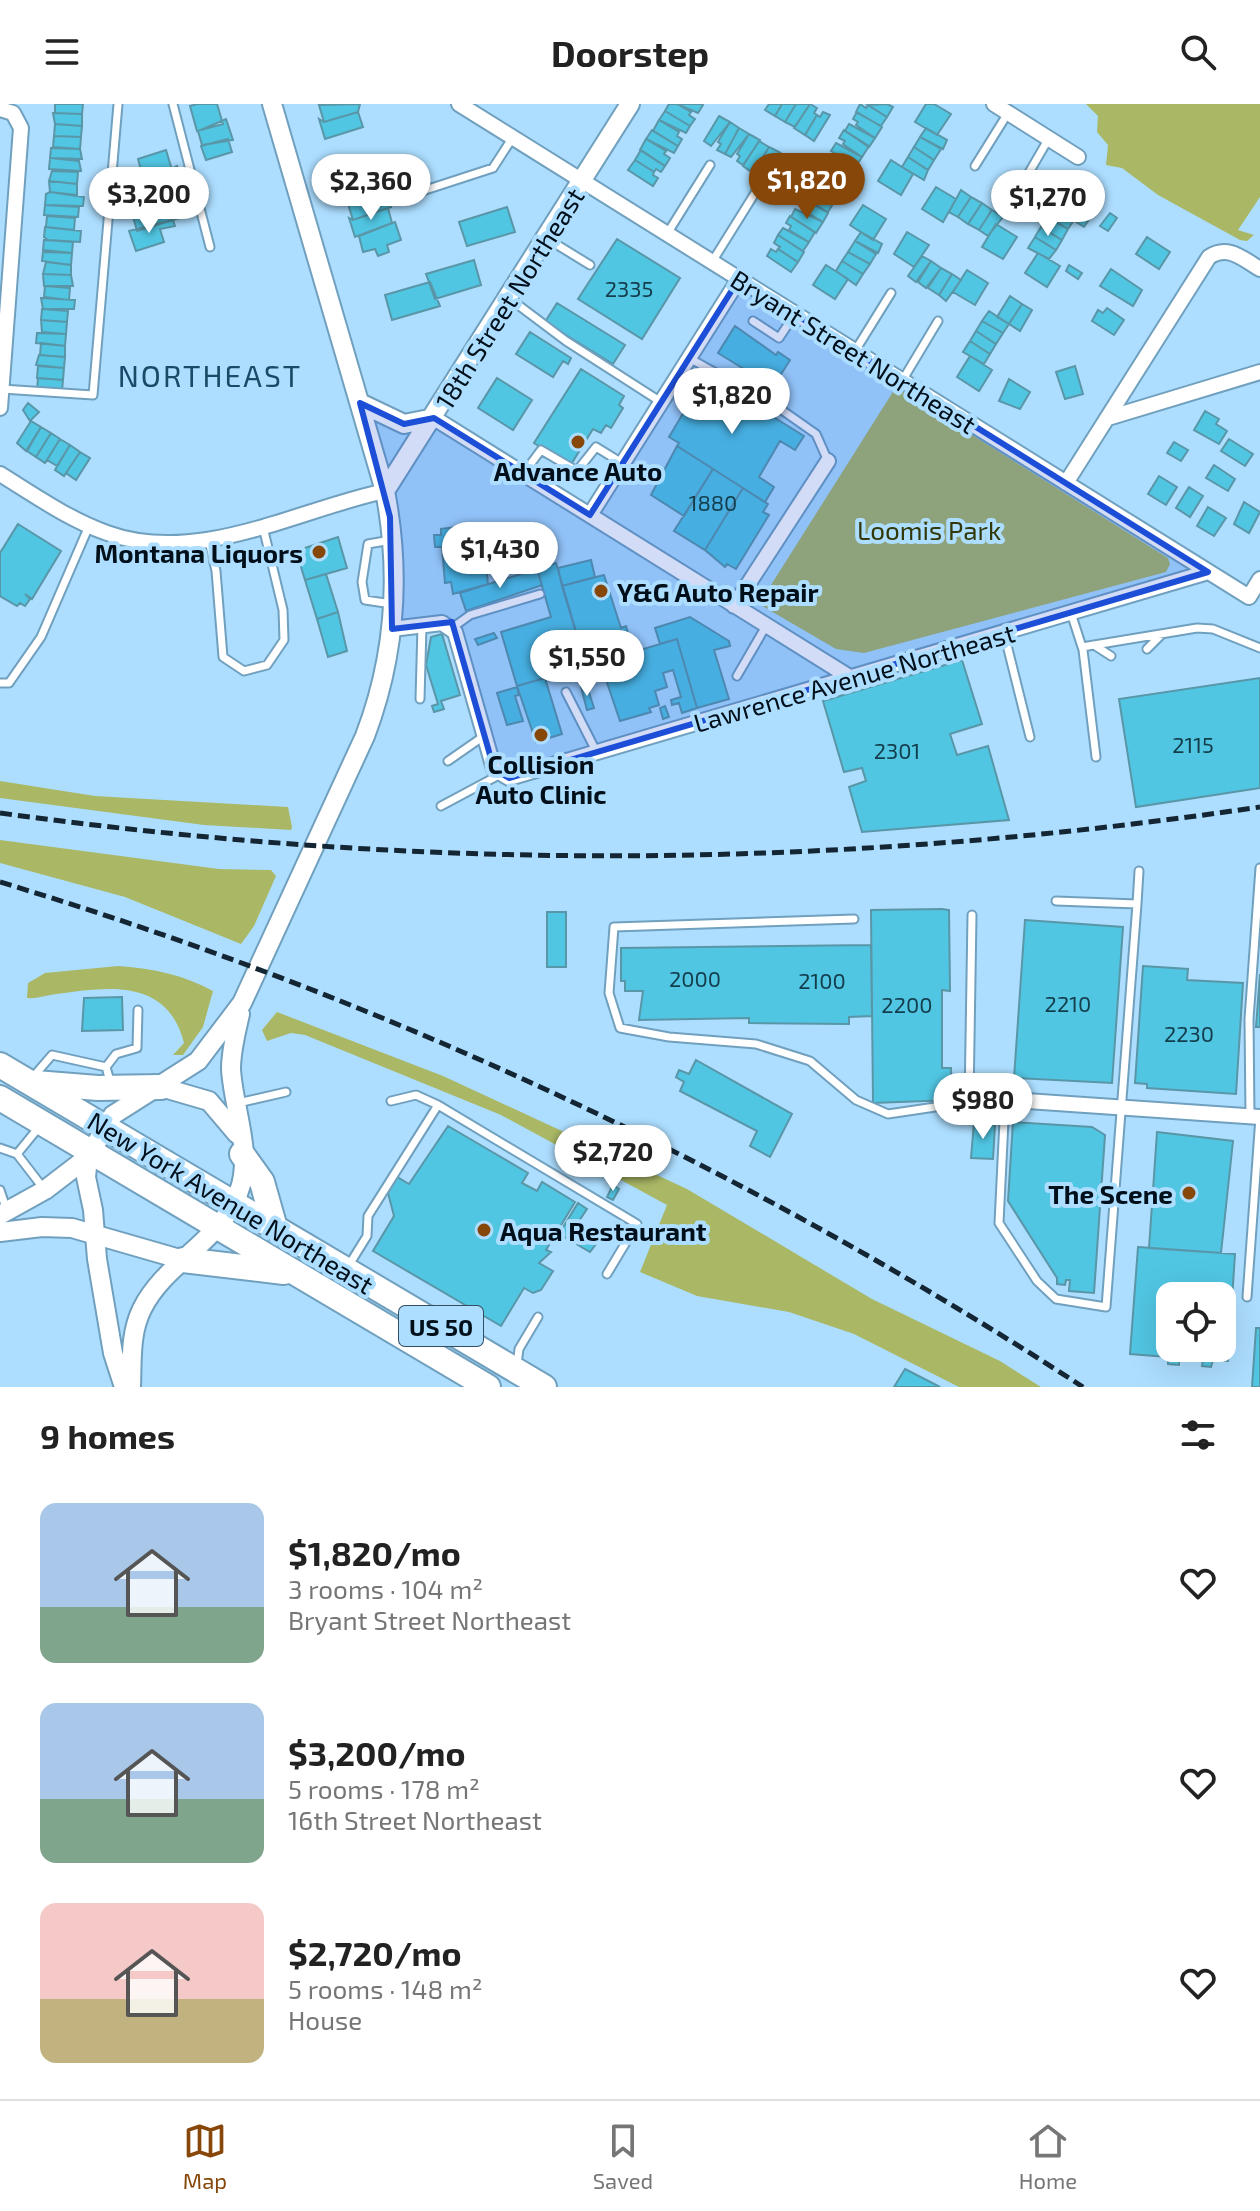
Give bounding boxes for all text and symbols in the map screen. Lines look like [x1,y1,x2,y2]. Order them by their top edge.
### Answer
icon: menu [40,30,84,74]
icon: search [1176,30,1220,74]
text: Doorstep [551,31,709,74]
pin: $1,820 [742,153,872,221]
pin: $2,360 [306,154,436,222]
text: $1,820 [767,163,847,194]
text: $2,360 [330,164,412,195]
pin: $3,200 [84,167,214,235]
pin: $1,270 [983,170,1113,238]
text: $3,200 [107,177,191,208]
text: $1,270 [1009,180,1087,211]
street label: 18th Street Northeast [428,182,590,414]
street label: Bryant Street Northeast [726,263,982,439]
house number: 2335 [605,275,653,301]
district label: NORTHEAST [118,357,302,393]
pin: $1,820 [667,368,797,436]
text: $1,820 [692,378,772,409]
marker: Advance Auto [569,433,587,451]
place label: Advance Auto [494,455,662,486]
house number: 1880 [689,489,737,515]
park label: Loomis Park [857,514,1001,545]
pin: $1,430 [435,522,565,590]
text: $1,430 [460,532,540,563]
place label: Montana Liquors [94,537,303,568]
marker: Montana Liquors [310,543,328,561]
place label: Y&G Auto Repair [617,576,819,607]
marker: Y&G Auto Repair [592,582,610,600]
street label: Lawrence Avenue Northeast [690,616,1018,738]
pin: $1,550 [522,630,652,698]
text: $1,550 [548,640,626,671]
marker: Collision Auto Clinic [532,726,550,744]
house number: 2115 [1172,731,1214,757]
house number: 2301 [874,737,920,763]
place label: Collision Auto Clinic [475,748,607,809]
house number: 2000 [669,965,721,991]
house number: 2100 [798,967,846,993]
house number: 2210 [1045,990,1091,1016]
house number: 2200 [881,991,933,1017]
house number: 2230 [1164,1020,1214,1046]
pin: $980 [936,1073,1030,1141]
text: $980 [951,1083,1015,1114]
street label: New York Avenue Northeast [83,1104,379,1300]
pin: $2,720 [548,1125,678,1193]
text: $2,720 [573,1135,653,1166]
place label: The Scene [1048,1178,1173,1209]
marker: The Scene [1180,1184,1198,1202]
place label: Aqua Restaurant [500,1215,707,1246]
marker: Aqua Restaurant [475,1221,493,1239]
map controls [1156,1282,1236,1362]
button: locate [1156,1282,1236,1362]
road number: US 50 [399,1306,483,1346]
icon: filters [1176,1413,1220,1457]
text: 9 homes [40,1415,175,1456]
text: $1,820/mo [288,1532,461,1573]
icon: home [104,1535,200,1631]
icon: heart [1176,1561,1220,1605]
text: 3 rooms · 104 m² [288,1573,483,1604]
text: Bryant Street Northeast [288,1604,571,1635]
text: $3,200/mo [288,1732,466,1773]
icon: home [104,1735,200,1831]
icon: heart [1176,1761,1220,1805]
text: 5 rooms · 178 m² [288,1773,480,1804]
text: 16th Street Northeast [288,1804,542,1835]
text: $2,720/mo [288,1932,461,1973]
icon: home [104,1935,200,2031]
icon: heart [1176,1961,1220,2005]
text: 5 rooms · 148 m² [288,1973,483,2004]
text: House [288,2004,362,2035]
tab: Map [183,2119,227,2193]
tab: Saved [593,2119,653,2193]
tab: Home [1019,2119,1077,2193]

